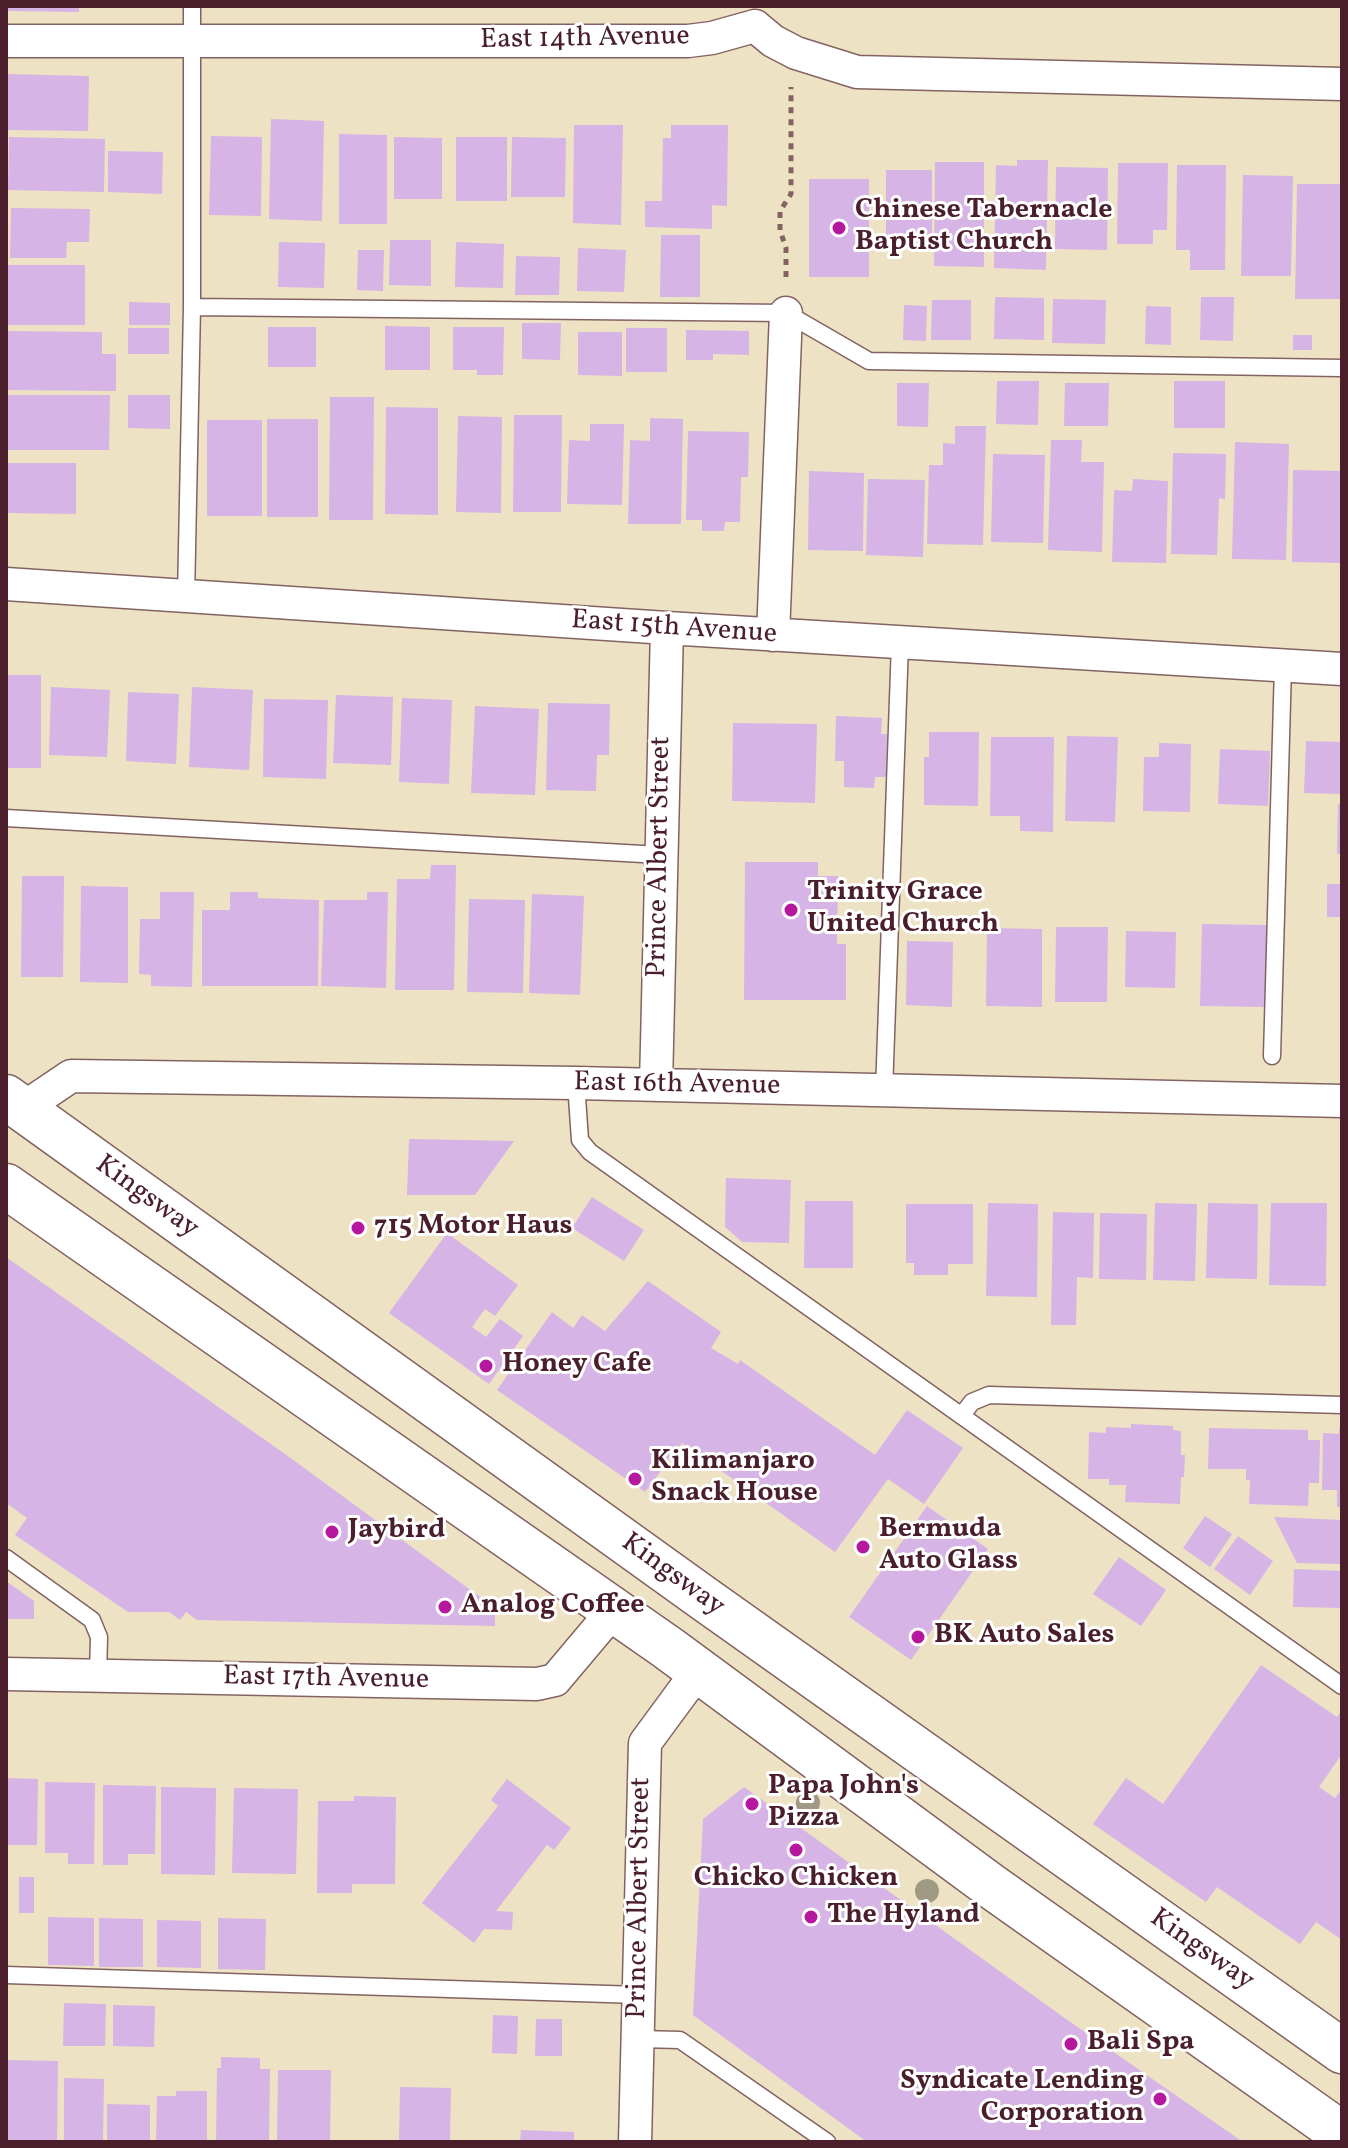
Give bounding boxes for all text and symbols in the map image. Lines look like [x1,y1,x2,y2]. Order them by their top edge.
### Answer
street label: East 14th Avenue [480,21,690,59]
place label: Chinese Tabernacle Baptist Church [855,195,1113,261]
marker: Chinese Tabernacle Baptist Church [830,219,848,237]
street label: East 15th Avenue [570,605,778,653]
street label: Prince Albert Street [642,736,680,978]
place label: Trinity Grace United Church [807,877,999,943]
marker: Trinity Grace United Church [782,901,800,919]
street label: East 16th Avenue [573,1067,781,1105]
street label: Kingsway [88,1149,204,1247]
place label: 715 Motor Haus [374,1211,572,1245]
marker: 715 Motor Haus [349,1219,367,1237]
place label: Honey Cafe [502,1349,652,1383]
marker: Honey Cafe [477,1357,495,1375]
place label: Kilimanjaro Snack House [651,1446,818,1512]
marker: Kilimanjaro Snack House [626,1470,644,1488]
place label: Bermuda Auto Glass [879,1514,1018,1580]
place label: Jaybird [348,1515,445,1549]
marker: Jaybird [323,1523,341,1541]
street label: Kingsway [614,1527,730,1625]
marker: Bermuda Auto Glass [854,1538,872,1556]
place label: Analog Coffee [461,1590,645,1624]
marker: Analog Coffee [436,1598,454,1616]
place label: BK Auto Sales [934,1620,1114,1654]
marker: BK Auto Sales [909,1628,927,1646]
street label: East 17th Avenue [223,1661,429,1699]
place label: Papa John's Pizza [768,1771,919,1837]
street label: Prince Albert Street [622,1777,660,2019]
marker: Papa John's Pizza [743,1795,761,1813]
marker: Chicko Chicken [787,1841,805,1859]
place label: Chicko Chicken [694,1863,898,1897]
place label: The Hyland [827,1900,980,1934]
street label: Kingsway [1142,1903,1260,1999]
marker: The Hyland [802,1908,820,1926]
place label: Bali Spa [1087,2027,1195,2061]
marker: Bali Spa [1062,2035,1080,2053]
place label: Syndicate Lending Corporation [900,2066,1144,2132]
marker: Syndicate Lending Corporation [1151,2090,1169,2108]

